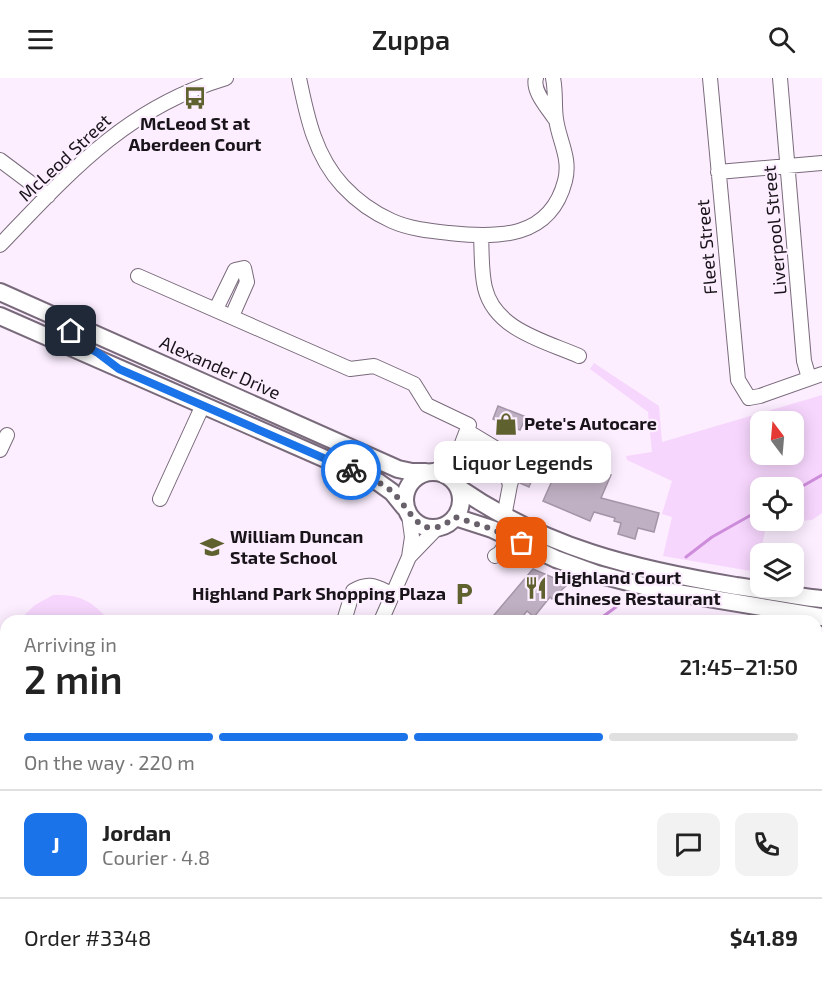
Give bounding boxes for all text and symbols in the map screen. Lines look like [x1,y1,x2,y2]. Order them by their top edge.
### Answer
icon: menu [24,23,57,56]
text: Zuppa [372,23,450,55]
icon: search [765,23,798,56]
bus stop icon: McLeod St at Aberdeen Court [182,85,208,111]
street label: McLeod Street [14,109,115,206]
place label: McLeod St at Aberdeen Court [129,112,262,155]
street label: Liverpool Street [757,164,791,296]
street label: Fleet Street [691,199,721,296]
pin [45,305,96,356]
icon: home [54,314,87,347]
street label: Alexander Drive [157,331,284,403]
shop icon: Pete's Autocare [493,411,519,437]
north arrow [750,411,804,465]
map controls [750,411,804,597]
place label: Pete's Autocare [524,412,657,434]
courier [321,440,381,500]
callout: Liquor Legends [434,441,610,483]
text: Liquor Legends [452,450,593,474]
icon: bike [335,454,368,487]
button: locate [750,477,804,531]
pin [496,517,547,568]
place label: William Duncan State School [230,525,363,568]
icon: bag [505,526,538,559]
school or university icon: William Duncan State School [199,534,225,560]
button: layers [750,543,804,597]
place label: Highland Court Chinese Restaurant [554,566,721,609]
restaurant icon: Highland Court Chinese Restaurant [523,575,549,601]
parking icon: Highland Park Shopping Plaza [451,581,477,607]
place label: Highland Park Shopping Plaza [192,582,446,604]
text: Arriving in [24,632,117,656]
text: 21:45–21:50 [679,653,798,679]
text: 2 min [24,655,123,702]
text: On the way · 220 m [24,750,195,774]
button: chat [657,813,720,876]
button: phone [735,813,798,876]
text: Jordan [102,819,171,845]
text: J [51,831,60,857]
text: Courier · 4.8 [102,845,210,869]
text: Order #3348 [24,924,151,950]
text: $41.89 [730,924,798,950]

